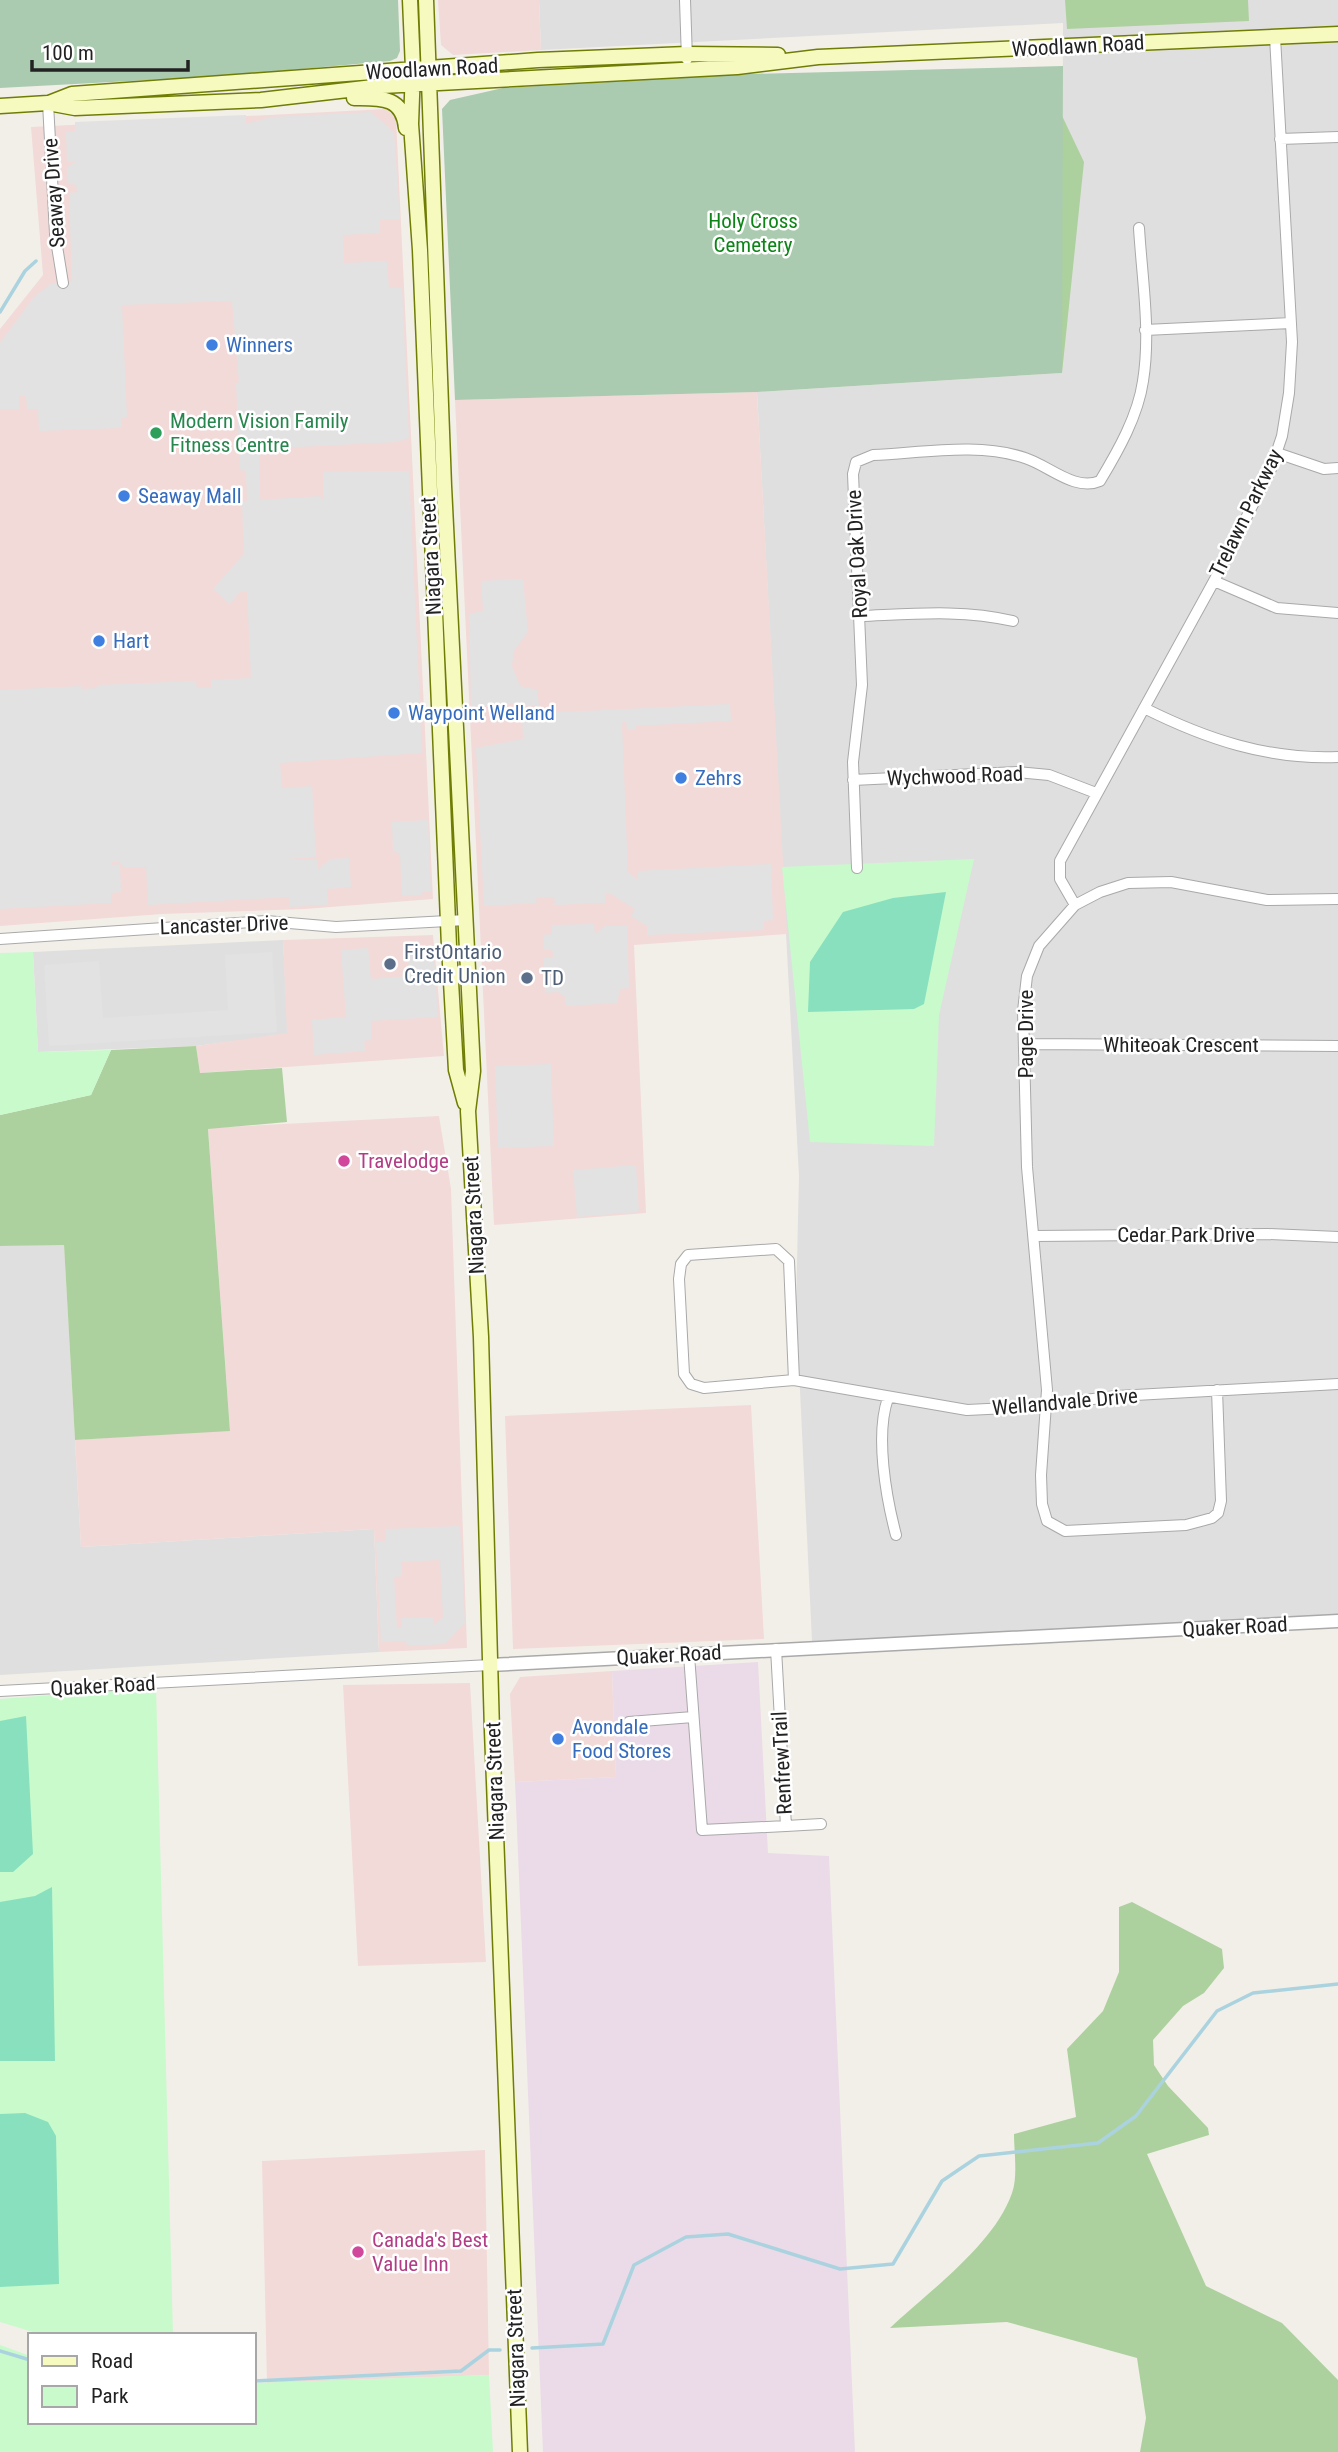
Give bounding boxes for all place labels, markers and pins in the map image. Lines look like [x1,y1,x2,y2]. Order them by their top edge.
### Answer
place label: Winners [226,333,293,357]
marker: Winners [204,337,220,353]
place label: Modern Vision Family Fitness Centre [170,409,349,457]
marker: Modern Vision Family Fitness Centre [148,425,164,441]
place label: Seaway Mall [138,484,241,508]
marker: Seaway Mall [116,488,132,504]
place label: Hart [113,629,149,653]
marker: Hart [91,633,107,649]
place label: Waypoint Welland [408,701,555,725]
marker: Waypoint Welland [386,705,402,721]
place label: Zehrs [695,766,742,790]
marker: Zehrs [673,770,689,786]
place label: FirstOntario Credit Union [404,940,506,988]
marker: FirstOntario Credit Union [382,956,398,972]
place label: TD [541,966,564,990]
marker: TD [519,970,535,986]
place label: Travelodge [358,1149,449,1173]
marker: Travelodge [336,1153,352,1169]
place label: Avondale Food Stores [572,1715,671,1763]
marker: Avondale Food Stores [550,1731,566,1747]
place label: Canada's Best Value Inn [372,2228,488,2276]
marker: Canada's Best Value Inn [350,2244,366,2260]

